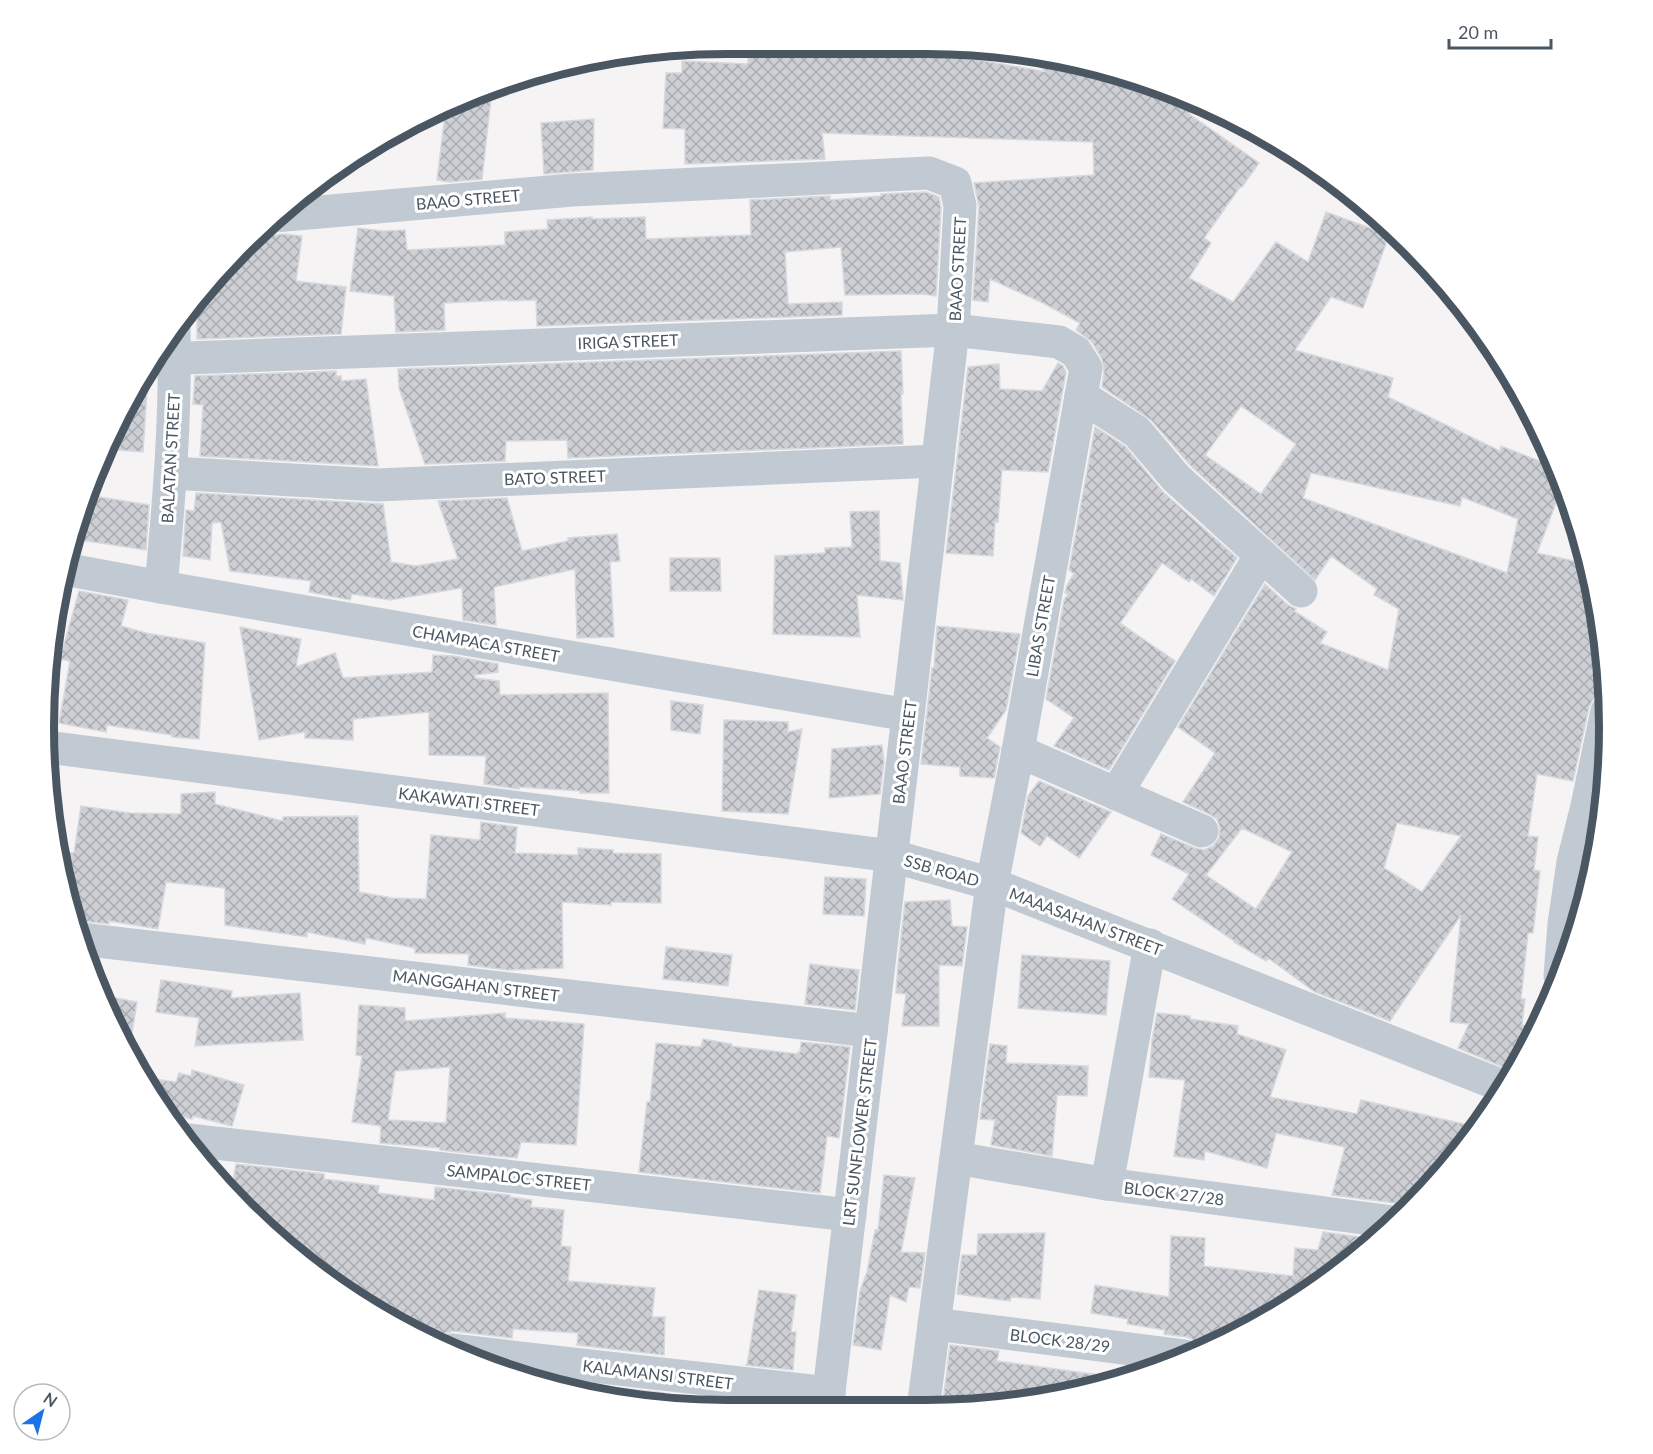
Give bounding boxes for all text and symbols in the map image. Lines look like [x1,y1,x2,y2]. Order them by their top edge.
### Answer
scale bar [1449,12,1551,50]
text: 20 m [1458,21,1498,43]
street label: BAAO STREET [415,185,521,213]
street label: BAAO STREET [945,216,969,322]
street label: IRIGA STREET [577,330,679,352]
street label: BALATAN STREET [157,392,183,524]
street label: BATO STREET [504,466,607,488]
street label: LIBAS STREET [1022,573,1058,678]
street label: CHAMPACA STREET [411,621,562,665]
street label: BAAO STREET [888,698,920,805]
street label: KAKAWATI STREET [397,783,541,819]
street label: SSB ROAD [902,850,982,890]
street label: MAAASAHAN STREET [1007,883,1166,959]
street label: MANGGAHAN STREET [392,965,561,1005]
street label: LRT SUNFLOWER STREET [838,1037,880,1227]
street label: SAMPALOC STREET [446,1160,593,1194]
street label: BLOCK 27/28 [1123,1177,1225,1209]
street label: BLOCK 28/29 [1009,1324,1111,1356]
street label: KALAMANSI STREET [582,1355,735,1393]
north arrow [12,1382,72,1442]
text: N [40,1388,61,1411]

